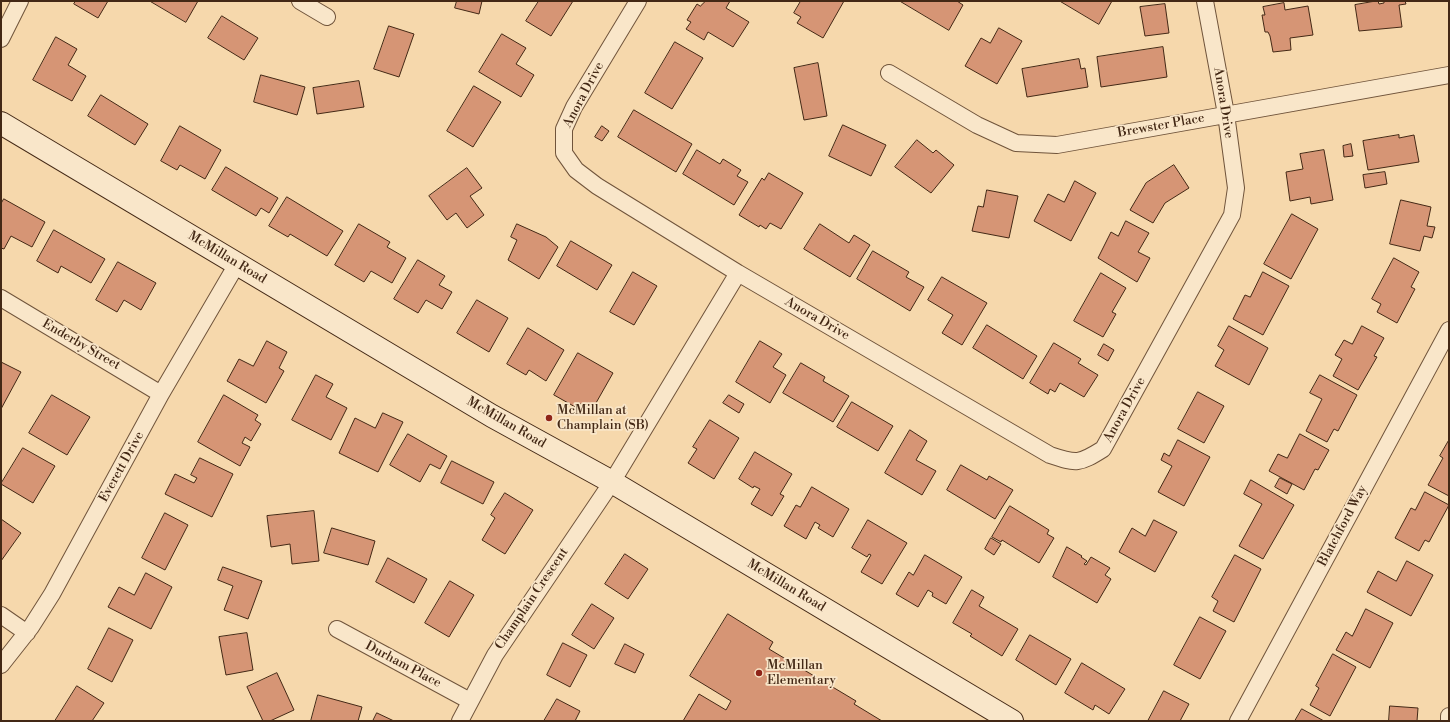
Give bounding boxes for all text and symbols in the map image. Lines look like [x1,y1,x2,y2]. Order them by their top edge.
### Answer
street label: Anora Drive [560,60,608,130]
street label: Anora Drive [1210,66,1236,140]
street label: Brewster Place [1116,111,1206,141]
street label: McMillan Road [185,228,269,288]
street label: Anora Drive [782,294,852,344]
street label: Enderby Street [39,316,123,374]
street label: Anora Drive [1101,375,1149,445]
street label: McMillan Road [464,394,548,452]
place label: McMillan at Champlain (SB) [557,403,649,434]
marker: McMillan at Champlain (SB) [544,413,554,423]
street label: Everett Drive [96,429,148,505]
street label: Blatchford Way [1315,483,1371,569]
street label: Champlain Crescent [492,545,572,653]
street label: McMillan Road [744,556,828,616]
street label: Durham Place [362,638,444,692]
place label: McMillan Elementary [767,658,836,689]
marker: McMillan Elementary [754,668,764,678]

